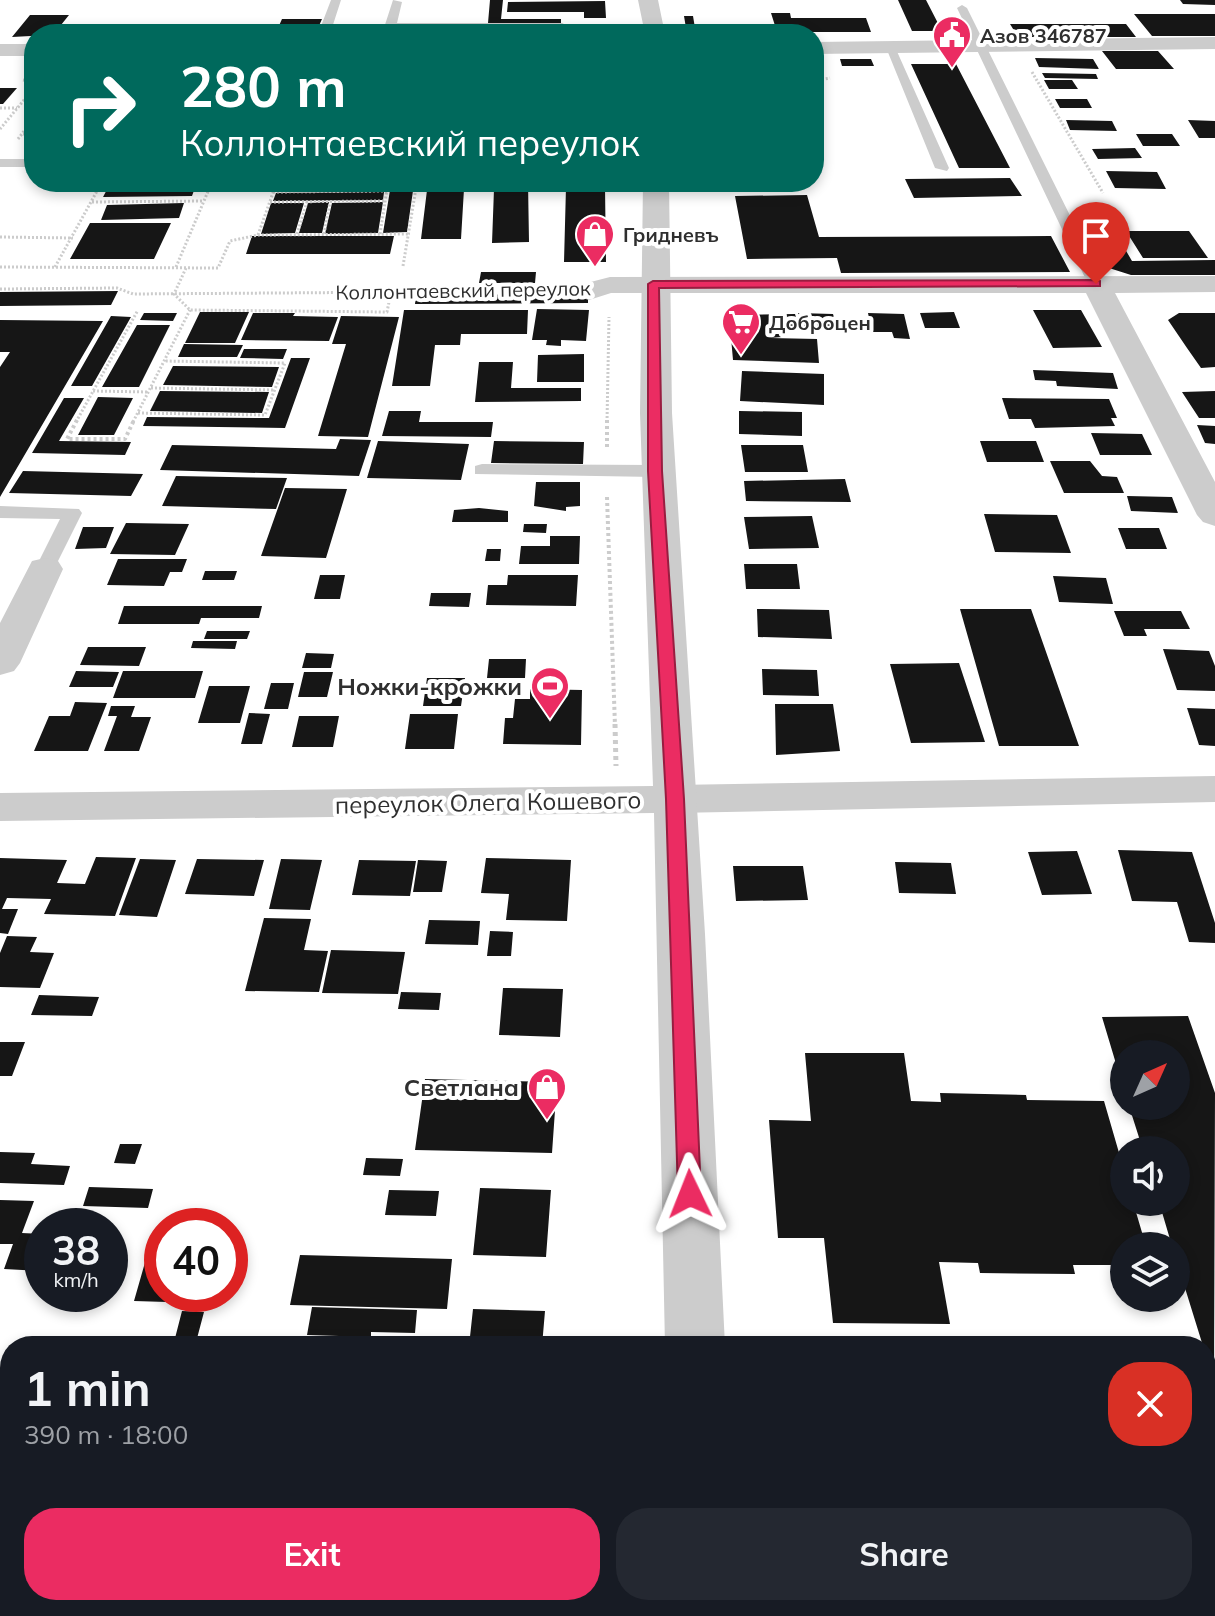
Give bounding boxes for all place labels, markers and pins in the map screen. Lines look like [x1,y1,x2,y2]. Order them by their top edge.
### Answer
public building icon: Азов 346787 [931,14,973,69]
place label: Азов 346787 [980,23,1107,48]
pin [1062,202,1130,284]
shop icon: Гридневъ [574,213,616,268]
place label: Гридневъ [623,222,719,247]
supermarket icon: Доброцен [720,301,762,356]
place label: Доброцен [769,310,871,335]
sports icon: Ножки-крожки [529,665,571,720]
place label: Ножки-крожки [337,671,522,701]
shop icon: Светлана [526,1066,568,1121]
place label: Светлана [404,1072,519,1102]

